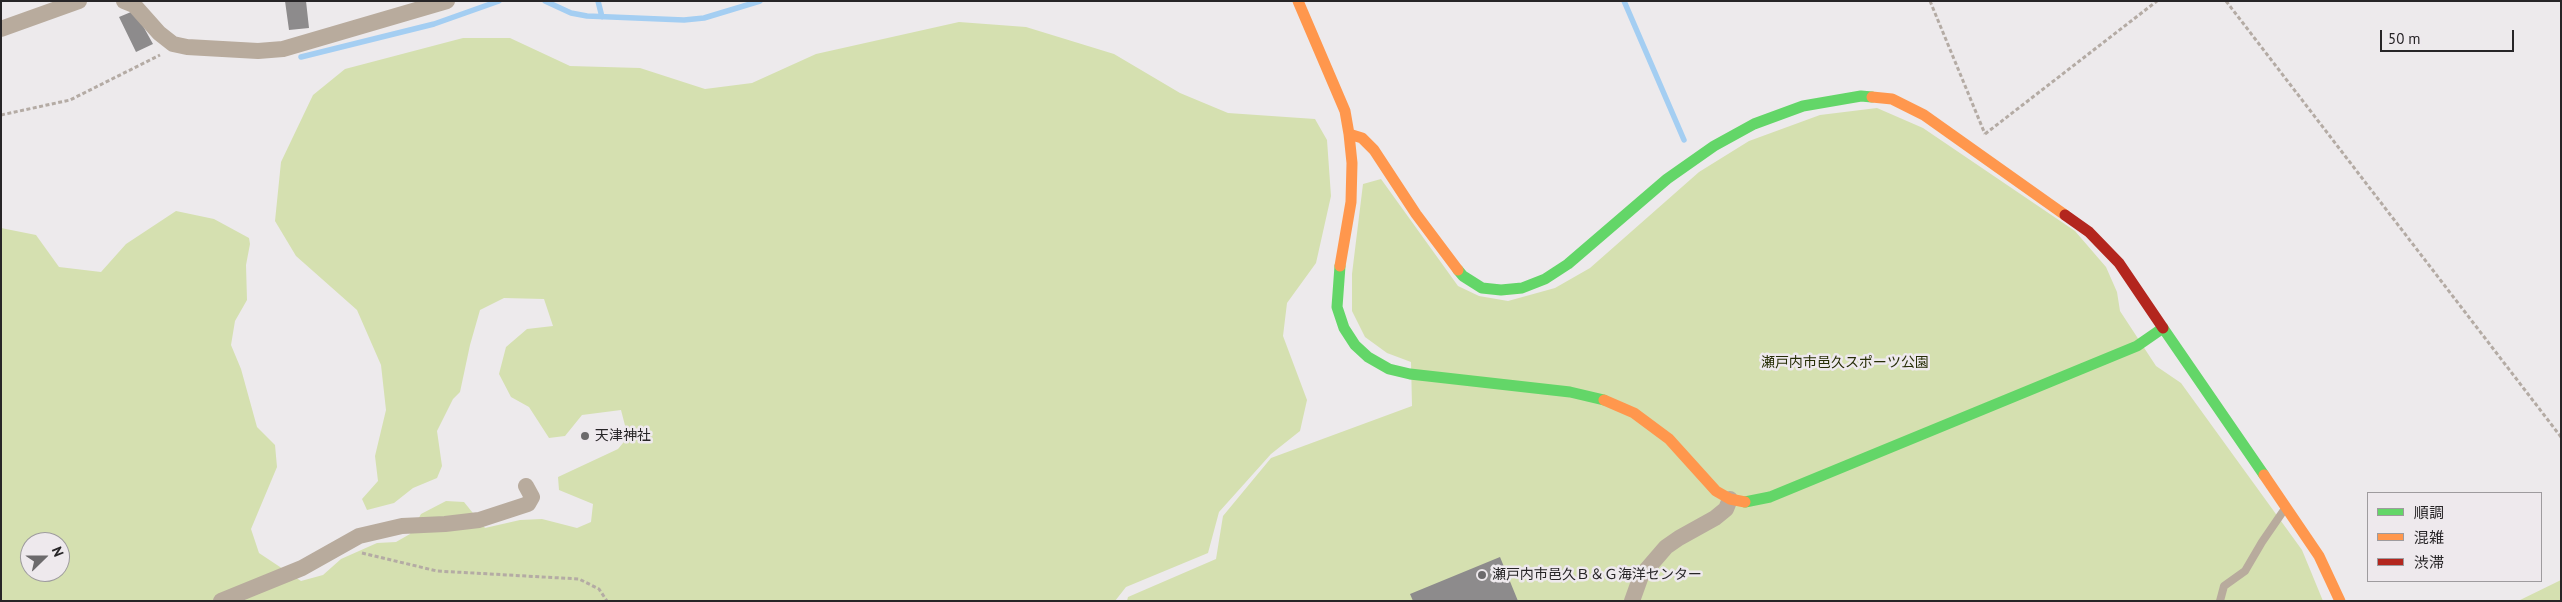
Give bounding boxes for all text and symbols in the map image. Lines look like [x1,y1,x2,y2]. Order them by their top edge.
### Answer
scale bar [2382,20,2516,52]
text: 50 m [2388,29,2421,48]
park label: 瀬戸内市邑久スポーツ公園 [1761,355,1929,371]
place label: 天津神社 [595,428,651,444]
marker: 天津神社 [579,430,591,442]
legend [2367,492,2542,582]
text: 順調 [2414,503,2444,522]
text: 混雑 [2414,528,2444,547]
north arrow [20,532,70,582]
text: N [48,544,68,559]
text: 渋滞 [2414,553,2444,572]
place label: 瀬戸内市邑久Ｂ＆Ｇ海洋センター [1492,567,1702,583]
marker: 瀬戸内市邑久Ｂ＆Ｇ海洋センター [1476,569,1488,581]

